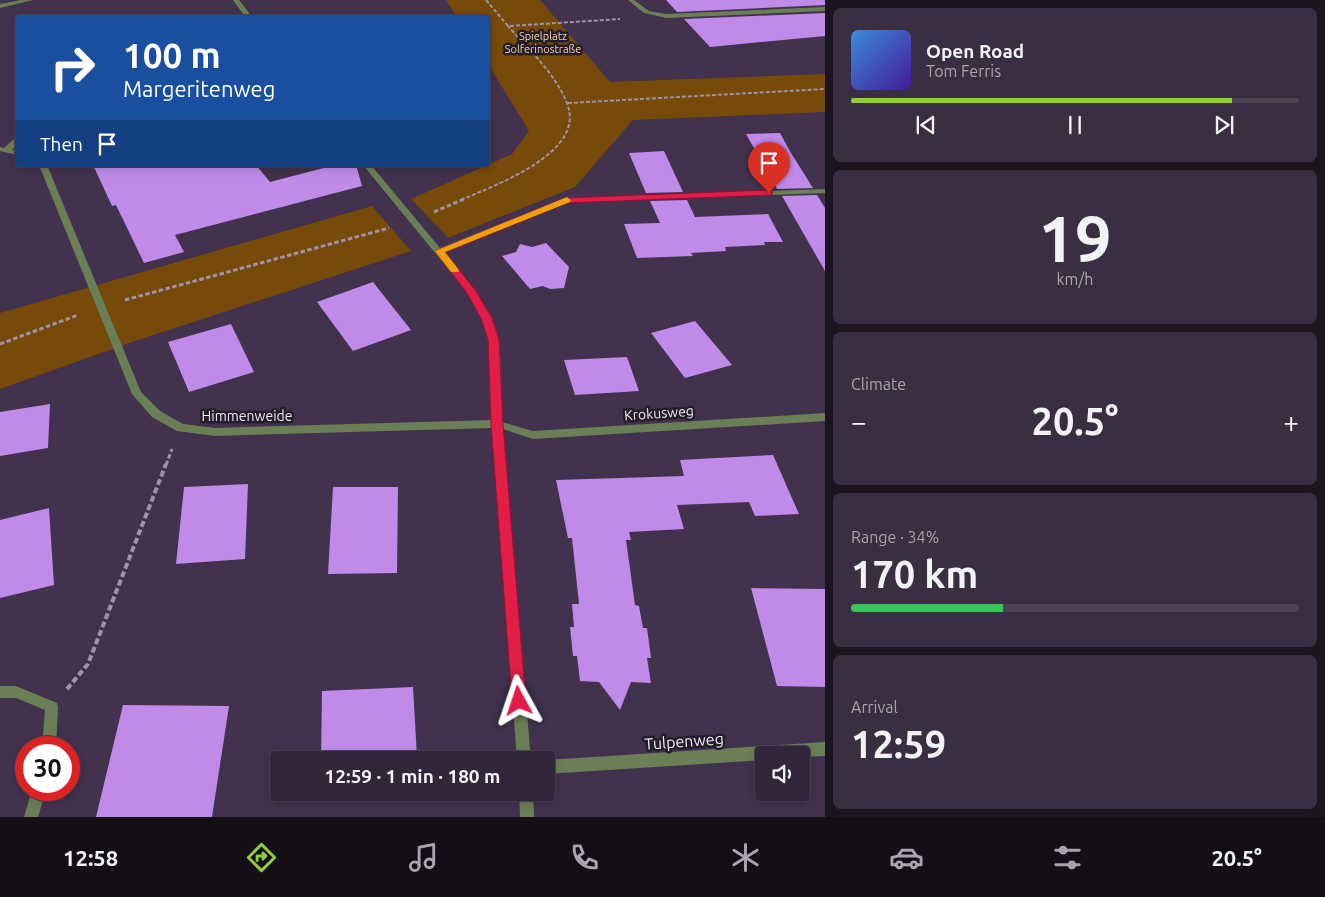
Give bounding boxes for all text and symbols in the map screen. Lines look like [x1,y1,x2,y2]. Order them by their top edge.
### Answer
park label: Spielplatz Solferinostraße [505,30,581,55]
icon: right [40,35,105,100]
text: 100 m [123,35,221,75]
text: Open Road [926,40,1024,62]
text: Tom Ferris [926,62,1001,80]
text: Margeritenweg [123,76,275,101]
icon: previous [912,111,940,139]
icon: pause [1061,111,1089,139]
icon: next [1210,111,1238,139]
icon: arrive [93,130,121,158]
text: Then [40,133,83,155]
pin [748,142,790,193]
icon: arrive [755,149,783,177]
text: 19 [1038,201,1112,274]
text: km/h [1057,270,1093,288]
text: Climate [851,375,906,393]
text: 20.5° [1031,400,1119,442]
street label: Krokusweg [624,403,694,423]
text: − [851,406,867,437]
text: + [1283,406,1299,437]
street label: Himmenweide [202,408,292,424]
text: Range · 34% [851,528,939,546]
text: 170 km [851,553,978,595]
position arrow [492,674,544,726]
text: Arrival [851,698,898,716]
text: 12:59 [851,723,946,765]
street label: Tulpenweg [644,729,724,753]
speed limit sign: 30 [15,736,80,801]
map controls [755,746,810,801]
button: sound [755,746,810,801]
text: 12:59 · 1 min · 180 m [325,765,500,787]
icon: directions [244,840,279,875]
icon: music [406,840,441,875]
icon: phone [567,840,602,875]
icon: climate [728,840,763,875]
icon: car [889,840,924,875]
icon: filters [1050,840,1085,875]
text: 12:58 [63,845,118,870]
text: 20.5° [1211,845,1262,870]

